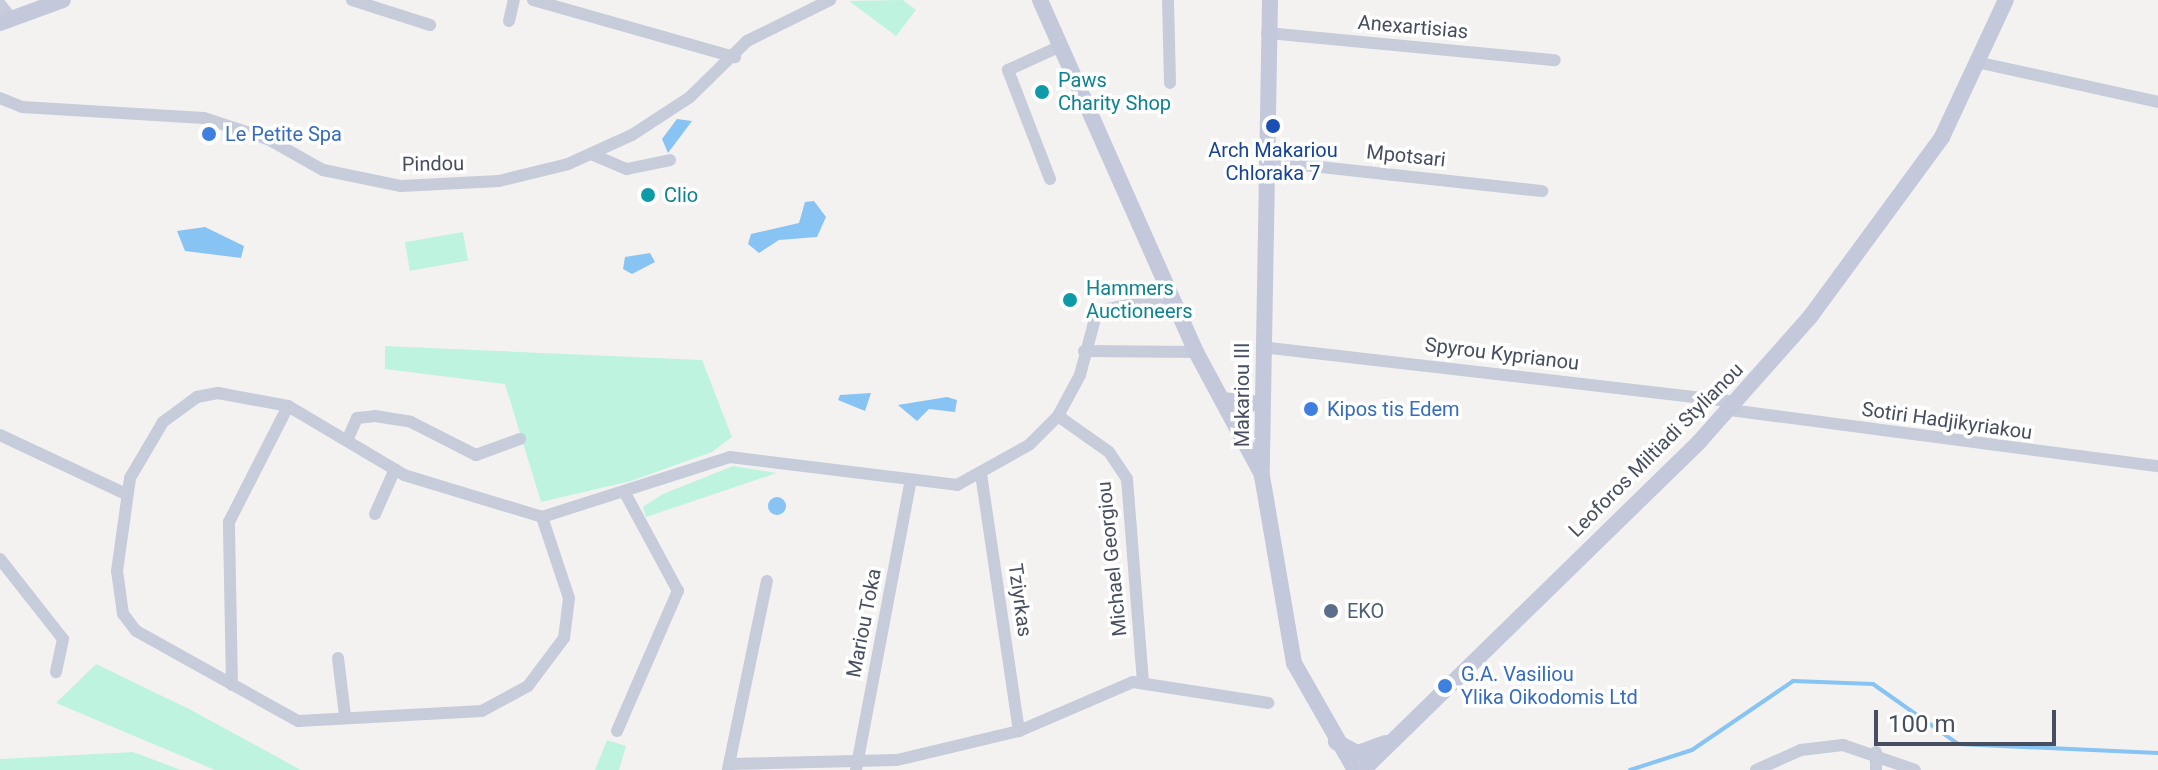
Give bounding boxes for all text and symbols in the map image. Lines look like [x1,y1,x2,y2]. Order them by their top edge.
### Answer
street label: Anexartisias [1357,10,1469,44]
place label: Paws Charity Shop [1058,68,1171,115]
marker: Paws Charity Shop [1033,83,1051,101]
marker: Arch Makariou Chloraka 7 [1264,117,1282,135]
place label: Le Petite Spa [225,122,342,146]
marker: Le Petite Spa [200,125,218,143]
place label: Arch Makariou Chloraka 7 [1208,138,1338,185]
street label: Mpotsari [1365,140,1447,172]
street label: Pindou [402,151,464,177]
place label: Clio [664,183,698,207]
marker: Clio [639,186,657,204]
place label: Hammers Auctioneers [1086,276,1193,323]
marker: Hammers Auctioneers [1061,291,1079,309]
street label: Spyrou Kyprianou [1423,333,1581,375]
street label: Makariou III [1230,343,1254,447]
street label: Leoforos Miltiadi Stylianou [1564,358,1748,542]
place label: Kipos tis Edem [1327,397,1460,421]
street label: Sotiri Hadjikyriakou [1860,397,2034,445]
marker: Kipos tis Edem [1302,400,1320,418]
street label: Michael Georgiou [1092,480,1132,638]
street label: Tziyrkas [1003,562,1037,638]
street label: Mariou Toka [842,566,886,680]
place label: EKO [1347,599,1384,623]
marker: EKO [1322,602,1340,620]
place label: G.A. Vasiliou Ylika Oikodomis Ltd [1461,662,1638,709]
marker: G.A. Vasiliou Ylika Oikodomis Ltd [1436,677,1454,695]
scale bar [1878,694,2060,744]
text: 100 m [1888,710,1955,738]

